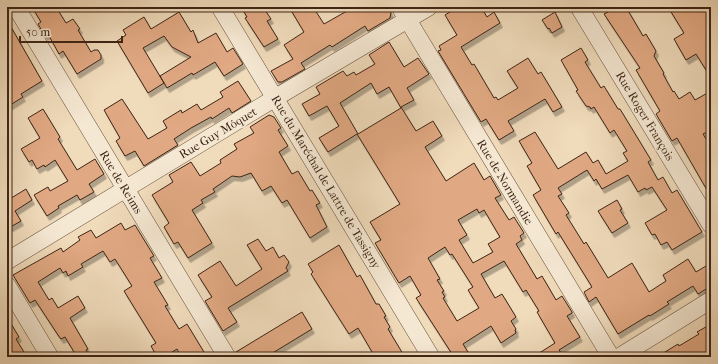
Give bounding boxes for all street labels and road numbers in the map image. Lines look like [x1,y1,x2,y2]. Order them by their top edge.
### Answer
street label: Rue Roger François [612,69,677,164]
street label: Rue du Maréchal de Lattre de Tassigny [268,93,384,272]
street label: Rue Guy Môquet [177,104,260,162]
street label: Rue de Normandie [474,137,536,227]
street label: Rue de Reims [97,148,146,217]

